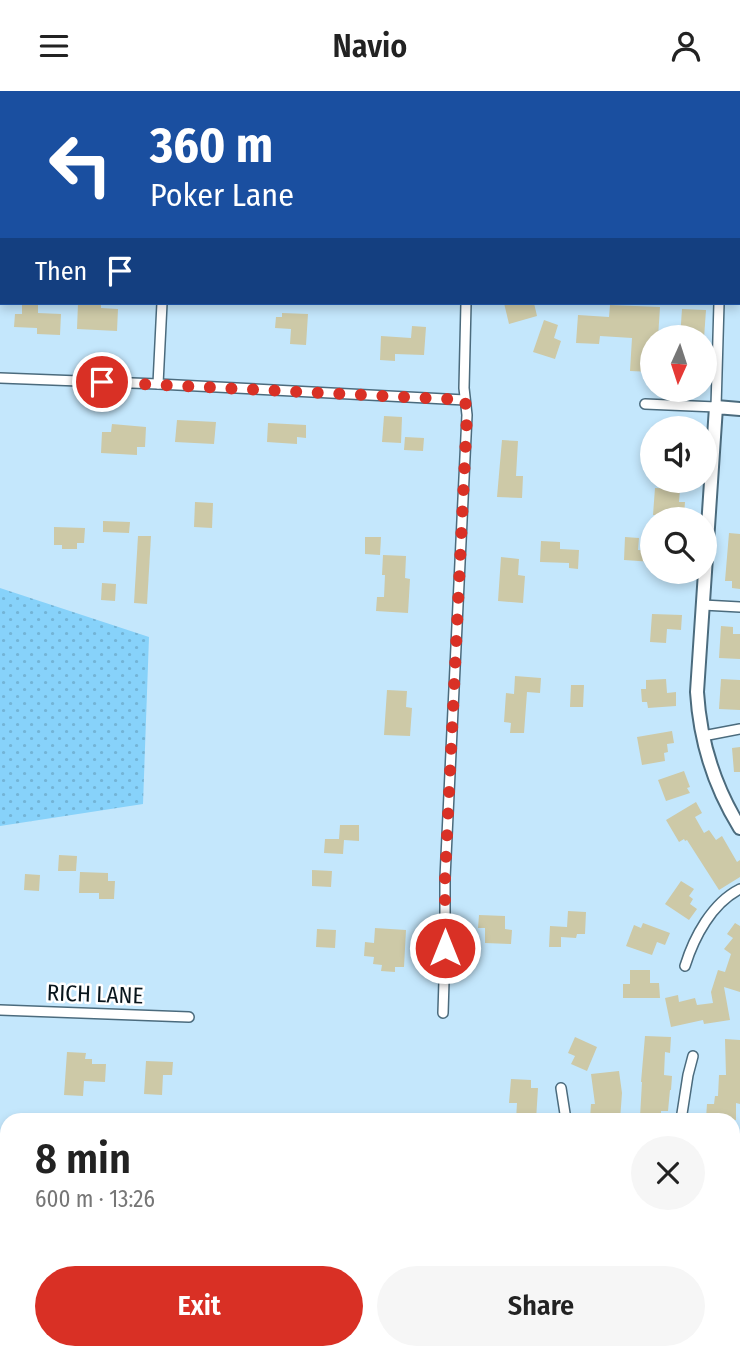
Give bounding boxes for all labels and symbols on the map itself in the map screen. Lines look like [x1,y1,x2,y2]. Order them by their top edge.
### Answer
north arrow [640,325,718,403]
pin [72,352,132,412]
position arrow [408,911,482,985]
street label: RICH LANE [46,978,144,1010]

